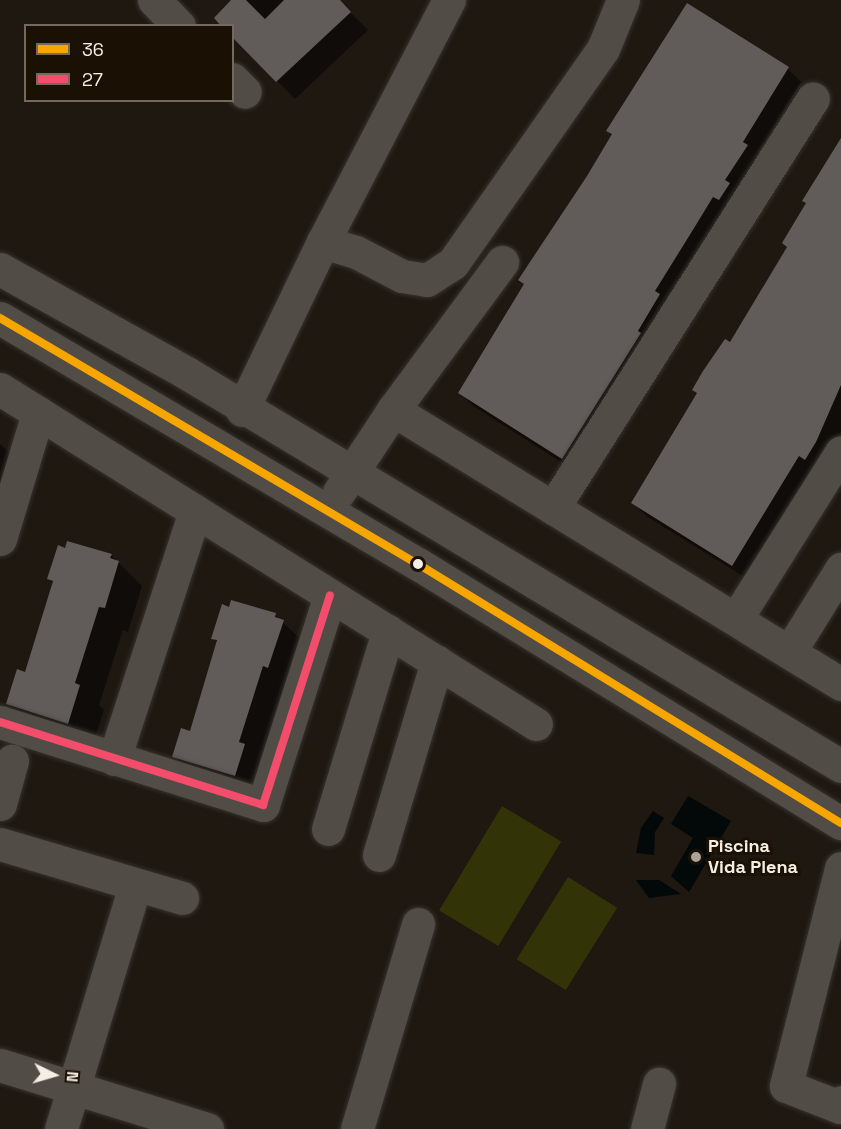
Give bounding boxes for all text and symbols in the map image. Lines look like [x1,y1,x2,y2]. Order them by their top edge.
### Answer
legend [24,24,234,102]
text: 36 [82,38,104,61]
text: 27 [82,68,103,91]
unlabelled marker [412,558,424,570]
place label: Piscina Vida Plena [708,836,798,878]
marker: Piscina Vida Plena [689,850,703,864]
north arrow [24,1045,84,1105]
text: N [62,1070,83,1083]

